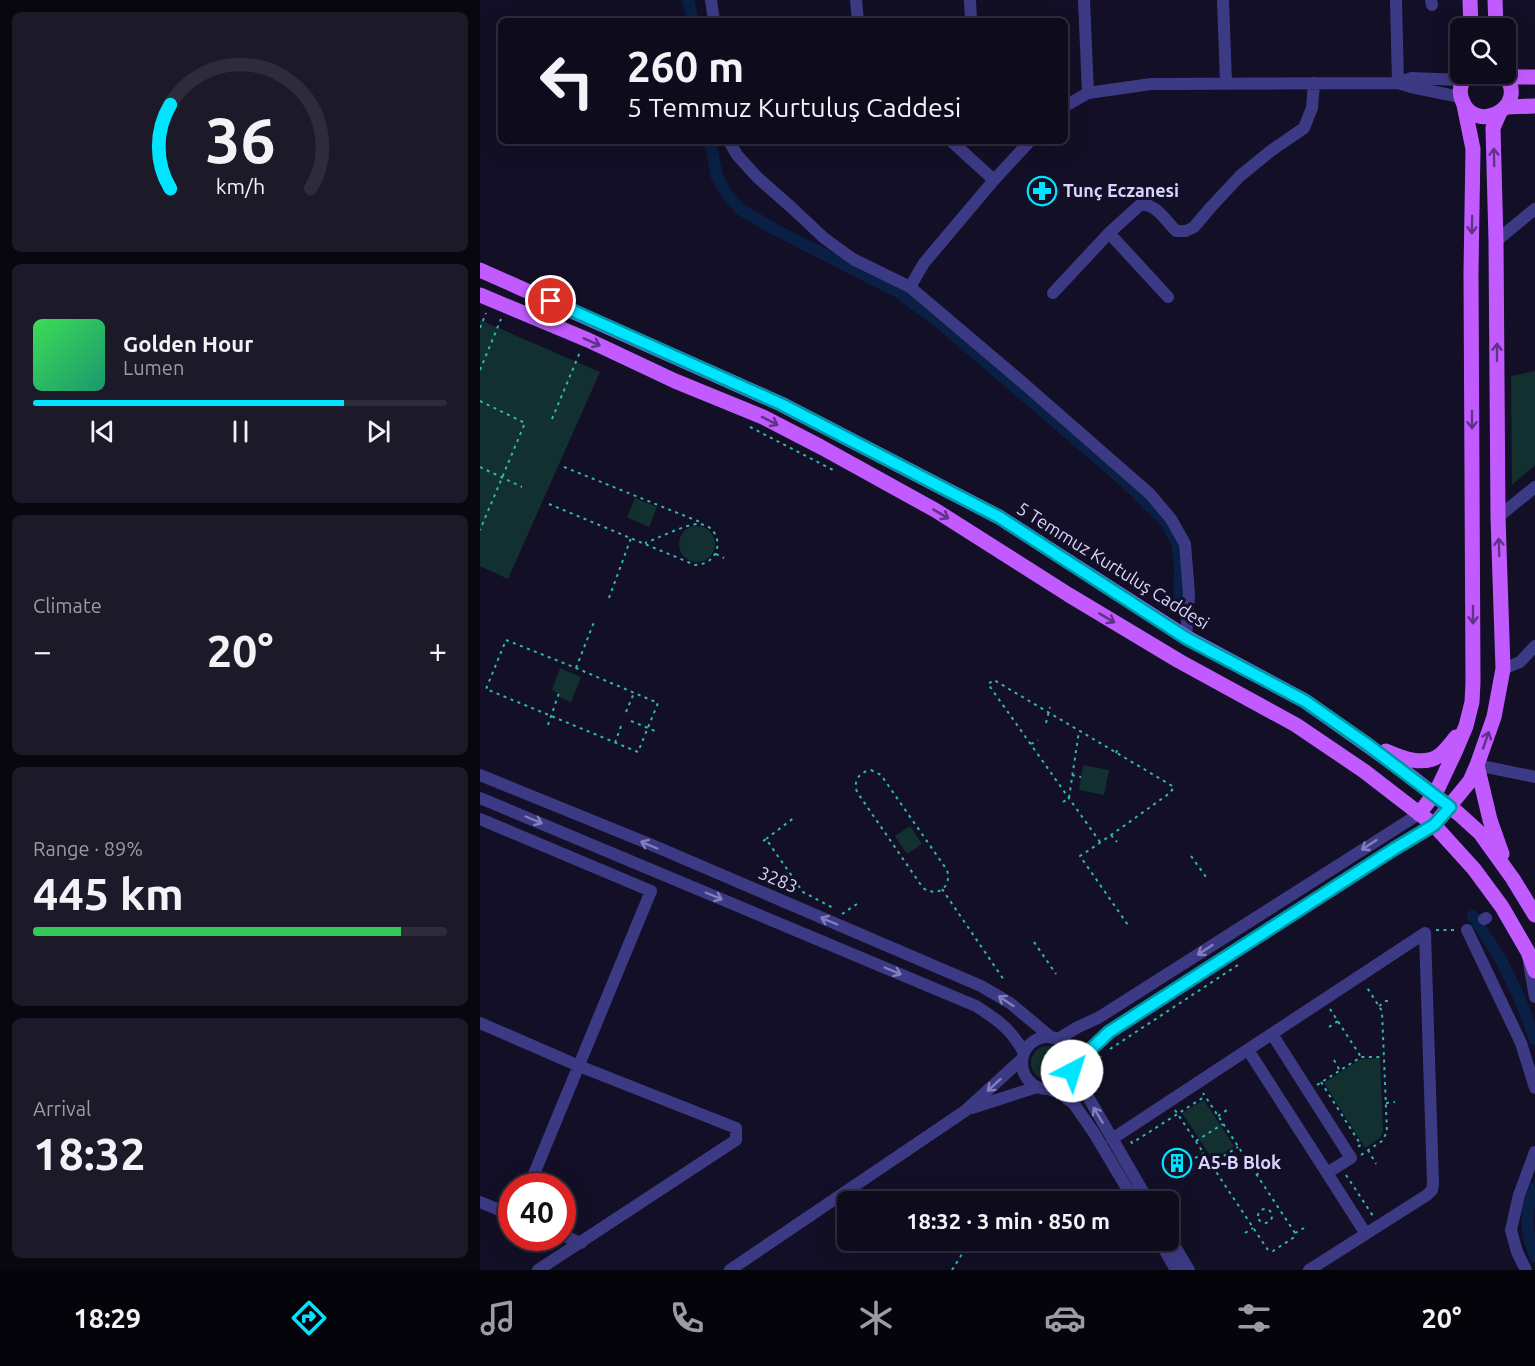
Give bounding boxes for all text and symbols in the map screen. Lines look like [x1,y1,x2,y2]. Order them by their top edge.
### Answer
map controls [1450,18,1516,84]
button: search [1450,18,1516,84]
icon: left [528,42,606,120]
text: 260 m [627,43,744,90]
text: 5 Temmuz Kurtuluş Caddesi [627,92,961,122]
text: 36 [205,105,275,175]
one-way arrow [1488,148,1500,168]
text: km/h [215,174,265,198]
pharmacy icon: Tunç Eczanesi [1026,175,1058,207]
place label: Tunç Eczanesi [1063,180,1179,201]
one-way arrow [1466,215,1478,235]
pin [525,275,576,326]
icon: arrive [534,284,567,317]
text: Golden Hour [123,331,253,356]
one-way arrow [582,337,601,348]
one-way arrow [1491,343,1503,363]
text: Lumen [123,356,184,379]
one-way arrow [1466,410,1478,430]
icon: previous [86,415,119,448]
icon: pause [224,415,257,448]
icon: next [362,415,395,448]
one-way arrow [761,415,778,427]
street label: 5 Temmuz Kurtuluş Caddesi [1014,498,1213,633]
one-way arrow [932,509,949,521]
one-way arrow [1493,538,1504,558]
text: Climate [33,594,102,617]
one-way arrow [1467,605,1479,625]
one-way arrow [1098,612,1115,624]
text: 20° [207,625,273,676]
text: − [33,632,52,669]
text: + [428,632,447,669]
one-way arrow [1481,731,1492,750]
one-way arrow [524,815,543,826]
text: Range · 89% [33,837,143,860]
one-way arrow [641,839,659,850]
one-way arrow [1361,839,1378,851]
street label: 3283 [756,862,801,896]
text: 445 km [33,868,184,919]
one-way arrow [704,891,722,902]
one-way arrow [820,915,839,926]
one-way arrow [1197,944,1214,956]
one-way arrow [884,966,902,977]
one-way arrow [998,995,1015,1007]
position arrow [1040,1039,1104,1103]
one-way arrow [987,1078,1002,1092]
text: Arrival [33,1097,91,1120]
one-way arrow [1091,1107,1103,1124]
text: 18:32 [33,1128,146,1179]
building icon: A5-B Blok [1161,1147,1193,1179]
place label: A5-B Blok [1198,1152,1281,1172]
speed limit sign: 40 [498,1173,576,1251]
text: 18:32 · 3 min · 850 m [906,1208,1110,1233]
icon: directions [288,1297,330,1339]
icon: music [477,1297,519,1339]
icon: phone [666,1297,708,1339]
icon: climate [855,1297,897,1339]
icon: car [1044,1297,1086,1339]
icon: filters [1233,1297,1275,1339]
text: 18:29 [73,1303,141,1333]
text: 20° [1421,1303,1461,1333]

